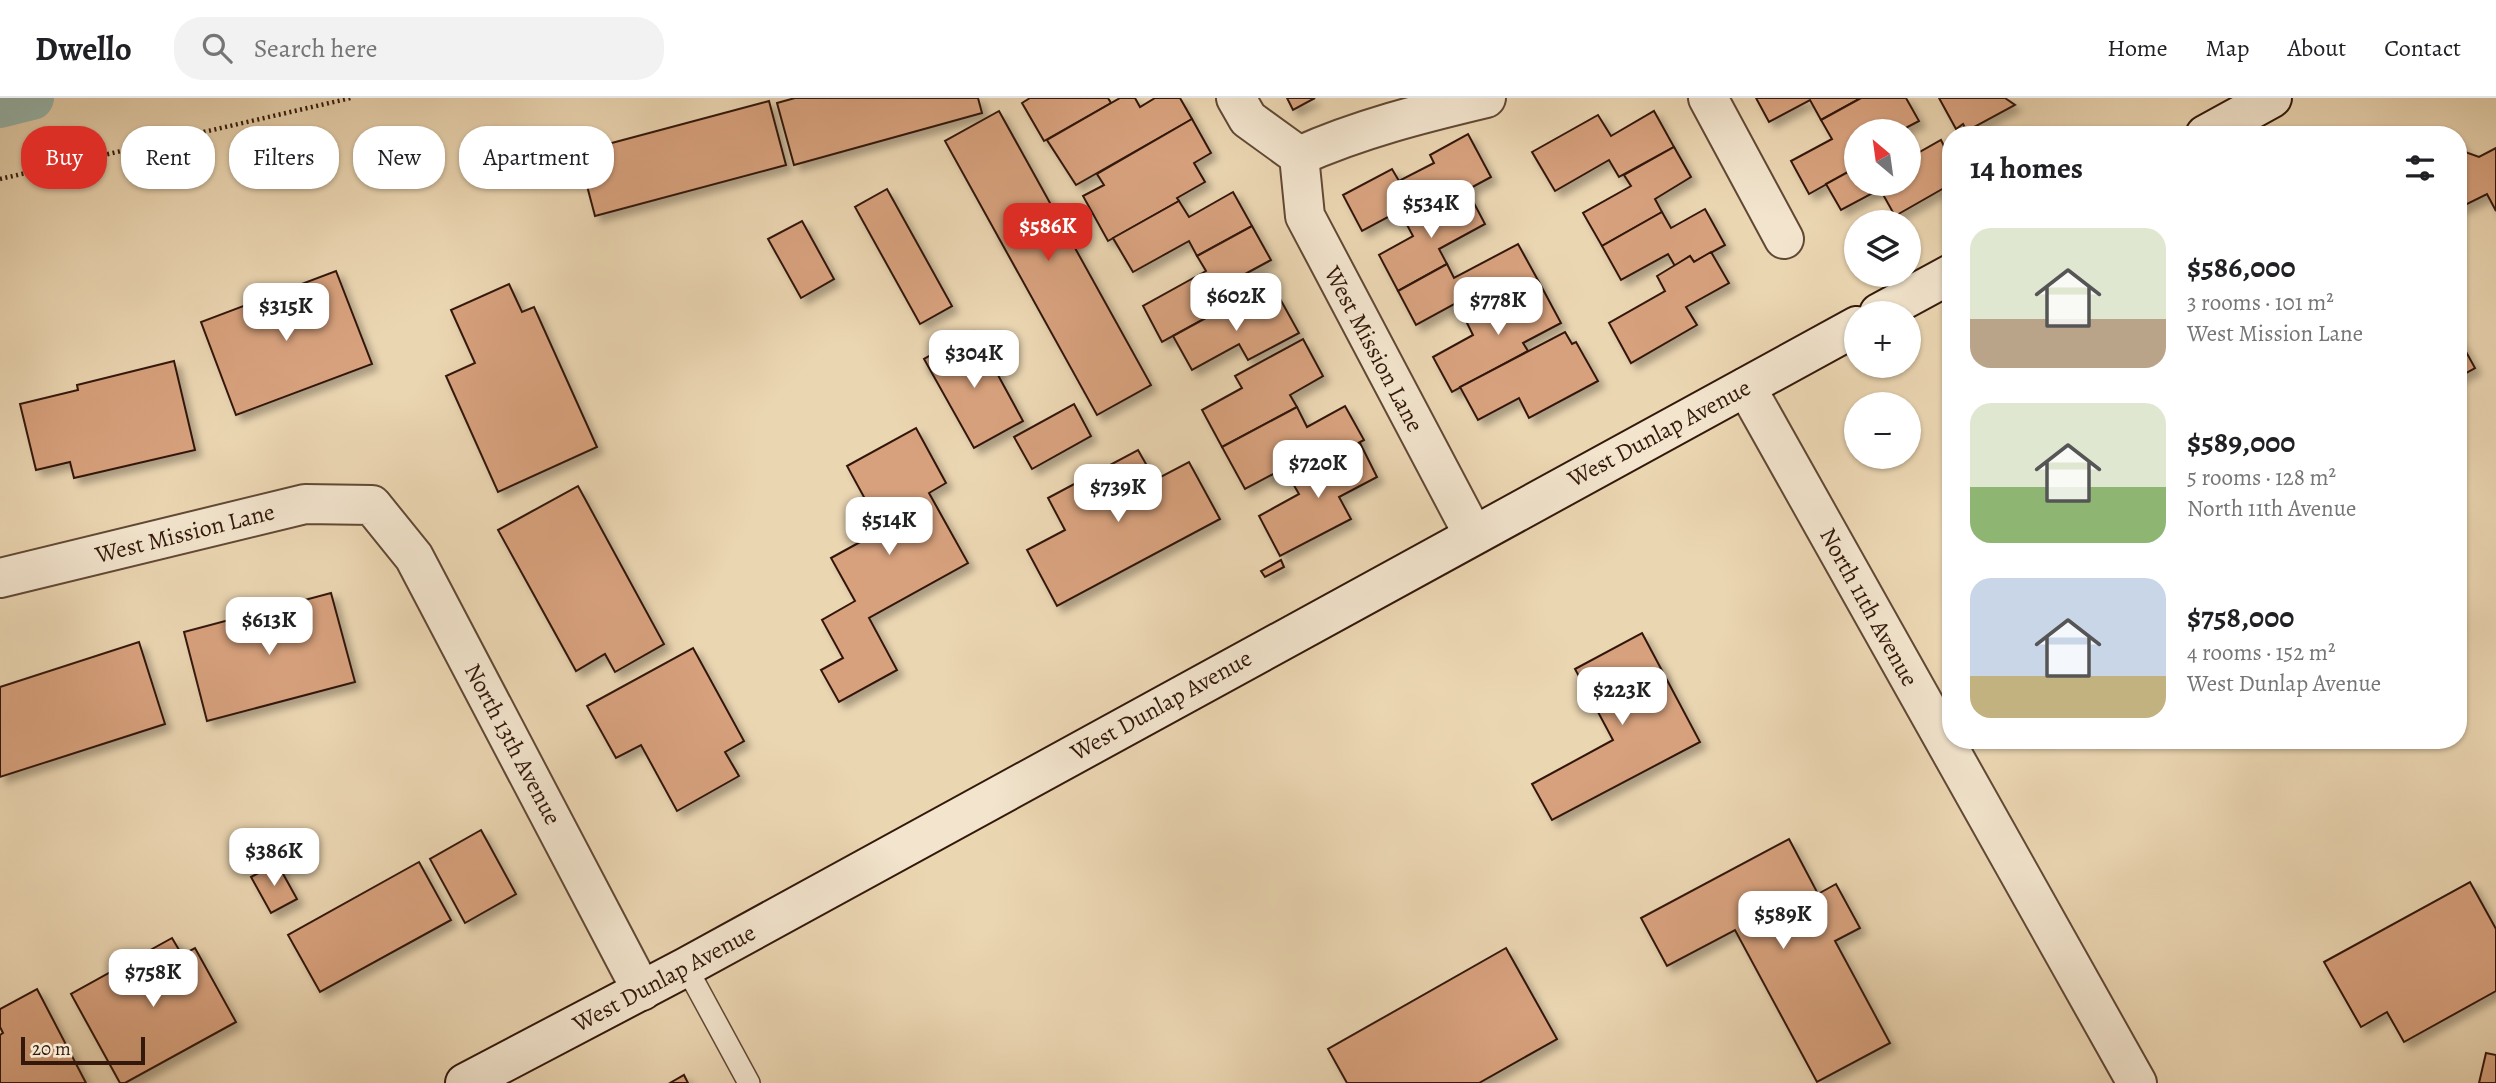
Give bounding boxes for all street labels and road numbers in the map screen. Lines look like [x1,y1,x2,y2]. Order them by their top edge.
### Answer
street label: West Mission Lane [1316,260,1431,438]
street label: West Dunlap Avenue [1561,371,1756,495]
street label: West Mission Lane [91,495,278,571]
street label: North 11th Avenue [1812,522,1926,692]
street label: West Dunlap Avenue [1064,642,1257,769]
street label: North 13th Avenue [457,658,569,830]
street label: West Dunlap Avenue [566,916,761,1040]

